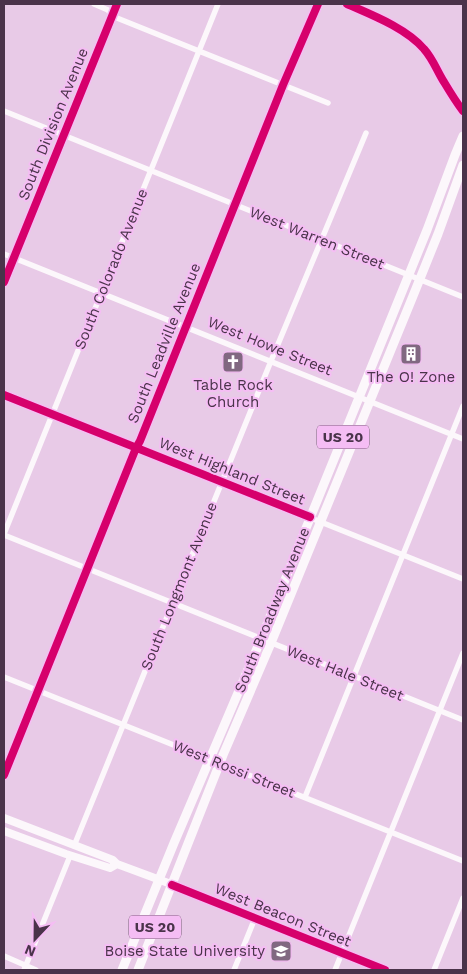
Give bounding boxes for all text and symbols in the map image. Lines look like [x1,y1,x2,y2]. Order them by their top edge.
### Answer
street label: South Division Avenue [14,45,92,203]
street label: South Colorado Avenue [70,186,152,352]
street label: West Warren Street [247,203,388,274]
street label: South Leadville Avenue [124,260,204,426]
street label: West Howe Street [205,313,336,379]
building icon: The O! Zone [399,342,423,366]
church icon: Table Rock Church [221,350,245,374]
place label: The O! Zone [367,368,455,386]
place label: Table Rock Church [193,376,273,411]
road number: US 20 [317,426,369,448]
street label: West Highland Street [156,433,308,509]
street label: South Longmont Avenue [137,499,221,673]
street label: South Broadway Avenue [231,525,313,695]
street label: West Hale Street [284,641,407,705]
street label: West Rossi Street [170,736,299,802]
street label: West Beacon Street [212,879,355,951]
north arrow [10,914,60,964]
road number: US 20 [129,916,181,939]
school or university icon: Boise State University [269,939,293,963]
text: N [22,942,38,960]
place label: Boise State University [104,942,265,960]

